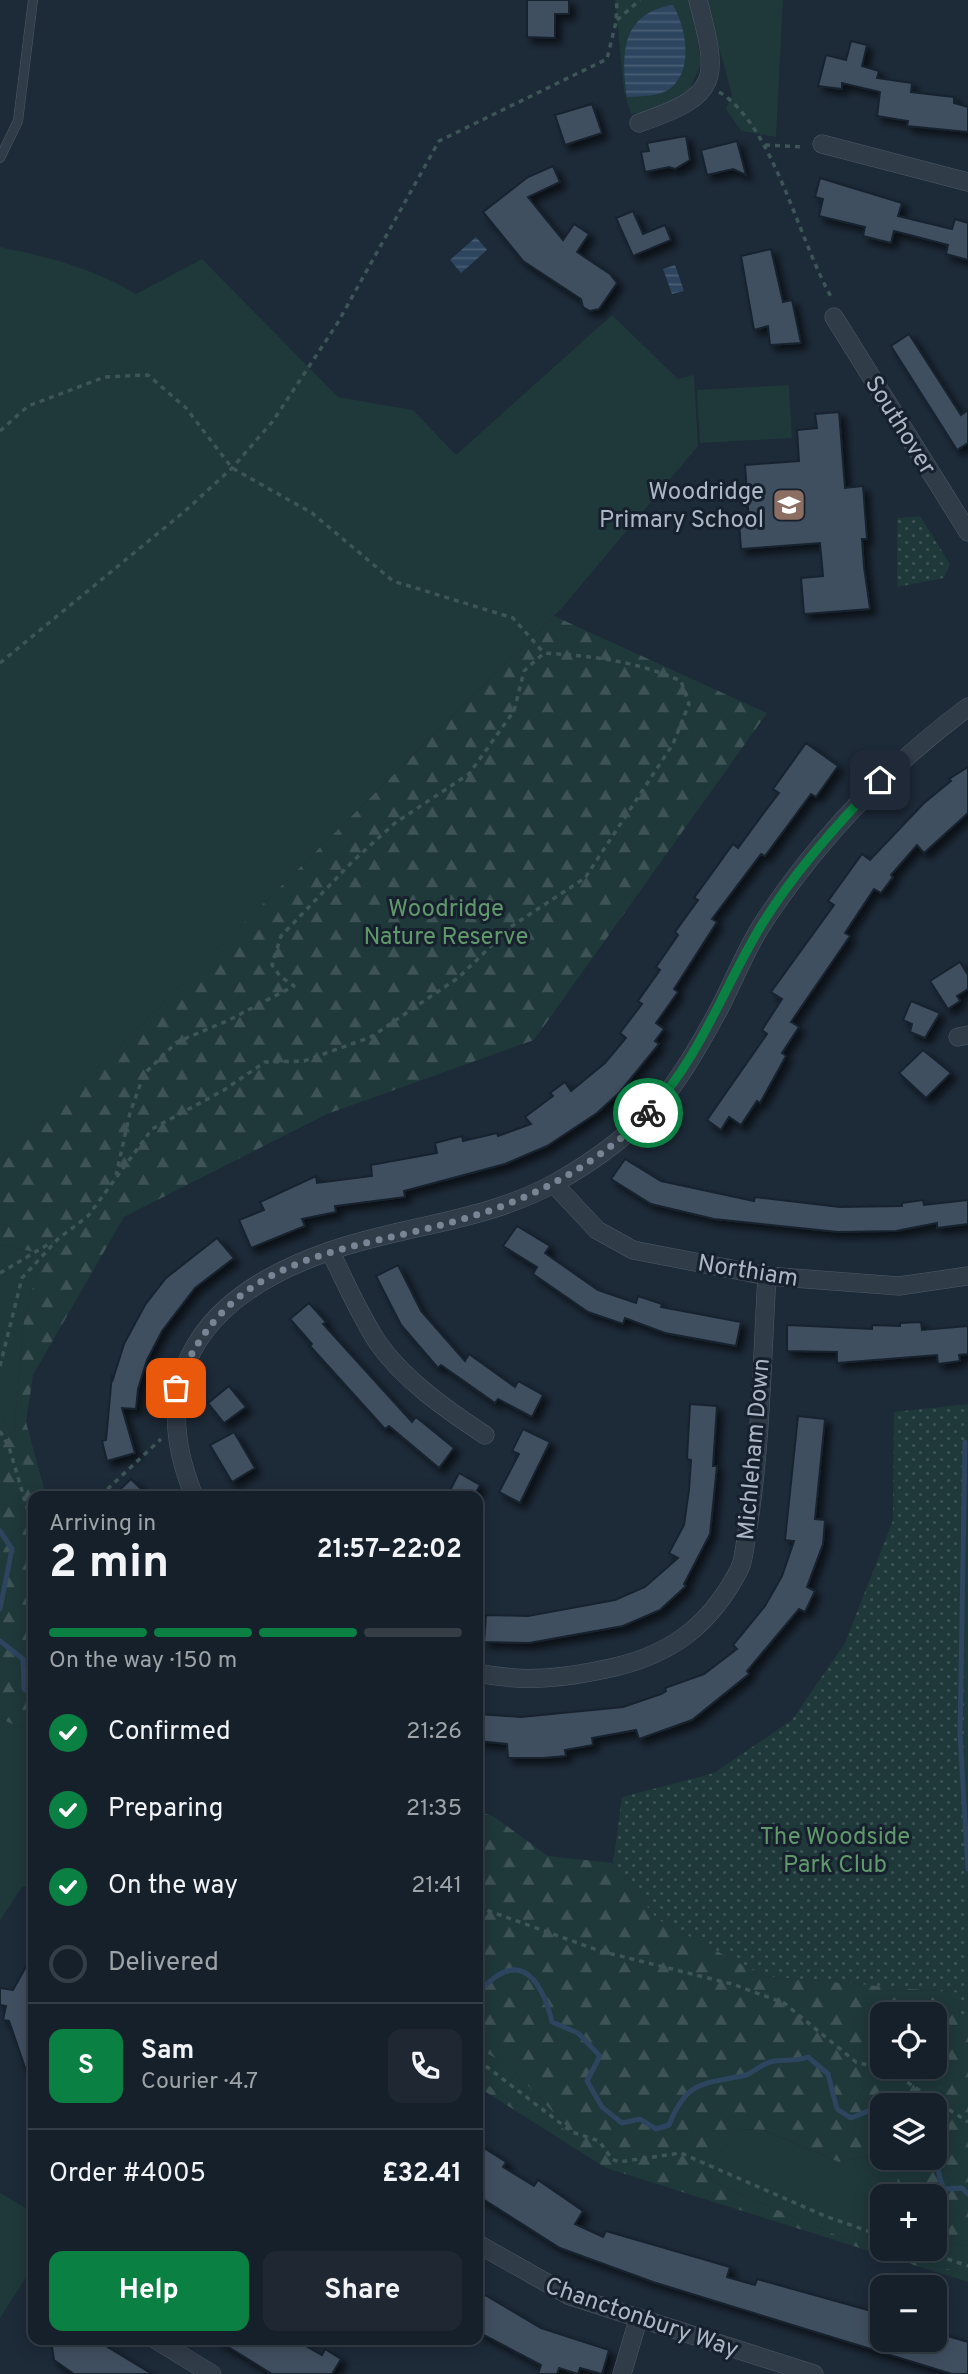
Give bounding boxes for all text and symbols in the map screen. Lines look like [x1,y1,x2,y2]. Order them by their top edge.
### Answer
street label: Southover [857,371,942,481]
place label: Woodridge Primary School [599,478,764,536]
school or university icon: Woodridge Primary School [770,486,808,524]
pin [850,750,910,810]
icon: home [861,761,899,799]
park label: Woodridge Nature Reserve [364,895,528,953]
courier [613,1078,683,1148]
icon: bike [629,1094,667,1132]
street label: Northiam [695,1249,800,1295]
street label: Michleham Down [732,1357,778,1541]
pin [146,1358,206,1418]
icon: bag [157,1369,195,1407]
text: Arriving in [49,1510,156,1539]
text: 21:57–22:02 [317,1534,462,1567]
text: 2 min [49,1535,169,1594]
text: On the way · 150 m [49,1647,237,1676]
icon: check [49,1714,87,1752]
text: Confirmed [108,1716,231,1749]
text: 21:26 [406,1718,462,1747]
icon: check [49,1791,87,1829]
text: Preparing [108,1793,223,1826]
text: 21:35 [406,1795,462,1824]
park label: The Woodside Park Club [760,1823,910,1881]
icon: check [49,1868,87,1906]
text: On the way [108,1870,238,1903]
text: 21:41 [411,1872,462,1901]
text: Delivered [108,1947,219,1980]
map controls [870,2002,947,2352]
button: locate [870,2002,947,2079]
button: phone [388,2029,462,2103]
text: Sam [141,2035,194,2068]
text: S [78,2050,94,2083]
text: Courier · 4.7 [141,2068,258,2097]
button: layers [870,2093,947,2170]
text: Order #4005 [49,2158,206,2191]
text: £32.41 [382,2158,462,2191]
button: + [870,2184,947,2261]
button: Help [49,2251,249,2331]
button: Share [263,2251,462,2331]
street label: Chanctonbury Way [541,2272,742,2366]
button: − [870,2275,947,2352]

